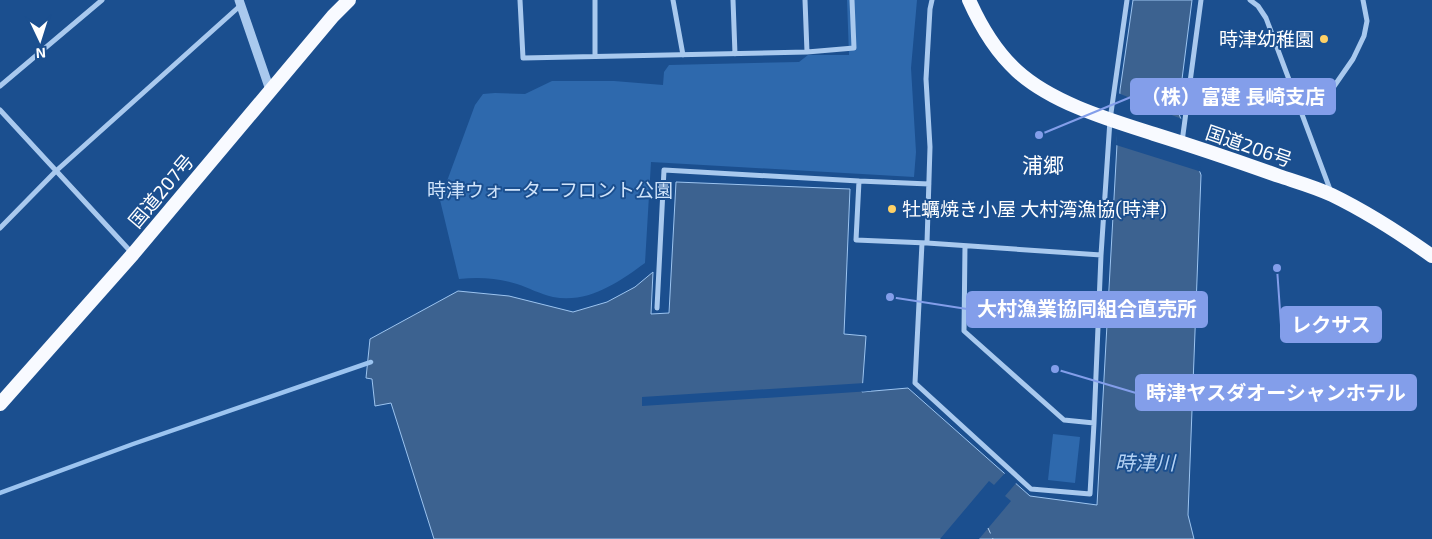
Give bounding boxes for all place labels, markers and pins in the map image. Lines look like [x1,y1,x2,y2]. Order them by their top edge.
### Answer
place label: 時津幼稚園 [1219,27,1314,50]
marker: 時津幼稚園 [1318,33,1330,45]
callout: （株）富建 長崎支店 [1131,79,1335,114]
place label: 牡蠣焼き小屋 大村湾漁協(時津) [902,197,1167,220]
marker: 牡蠣焼き小屋 大村湾漁協(時津) [886,203,898,215]
callout: 大村漁業協同組合直売所 [967,292,1207,327]
callout: レクサス [1281,307,1381,342]
callout: 時津ヤスダオーシャンホテル [1136,375,1416,410]

